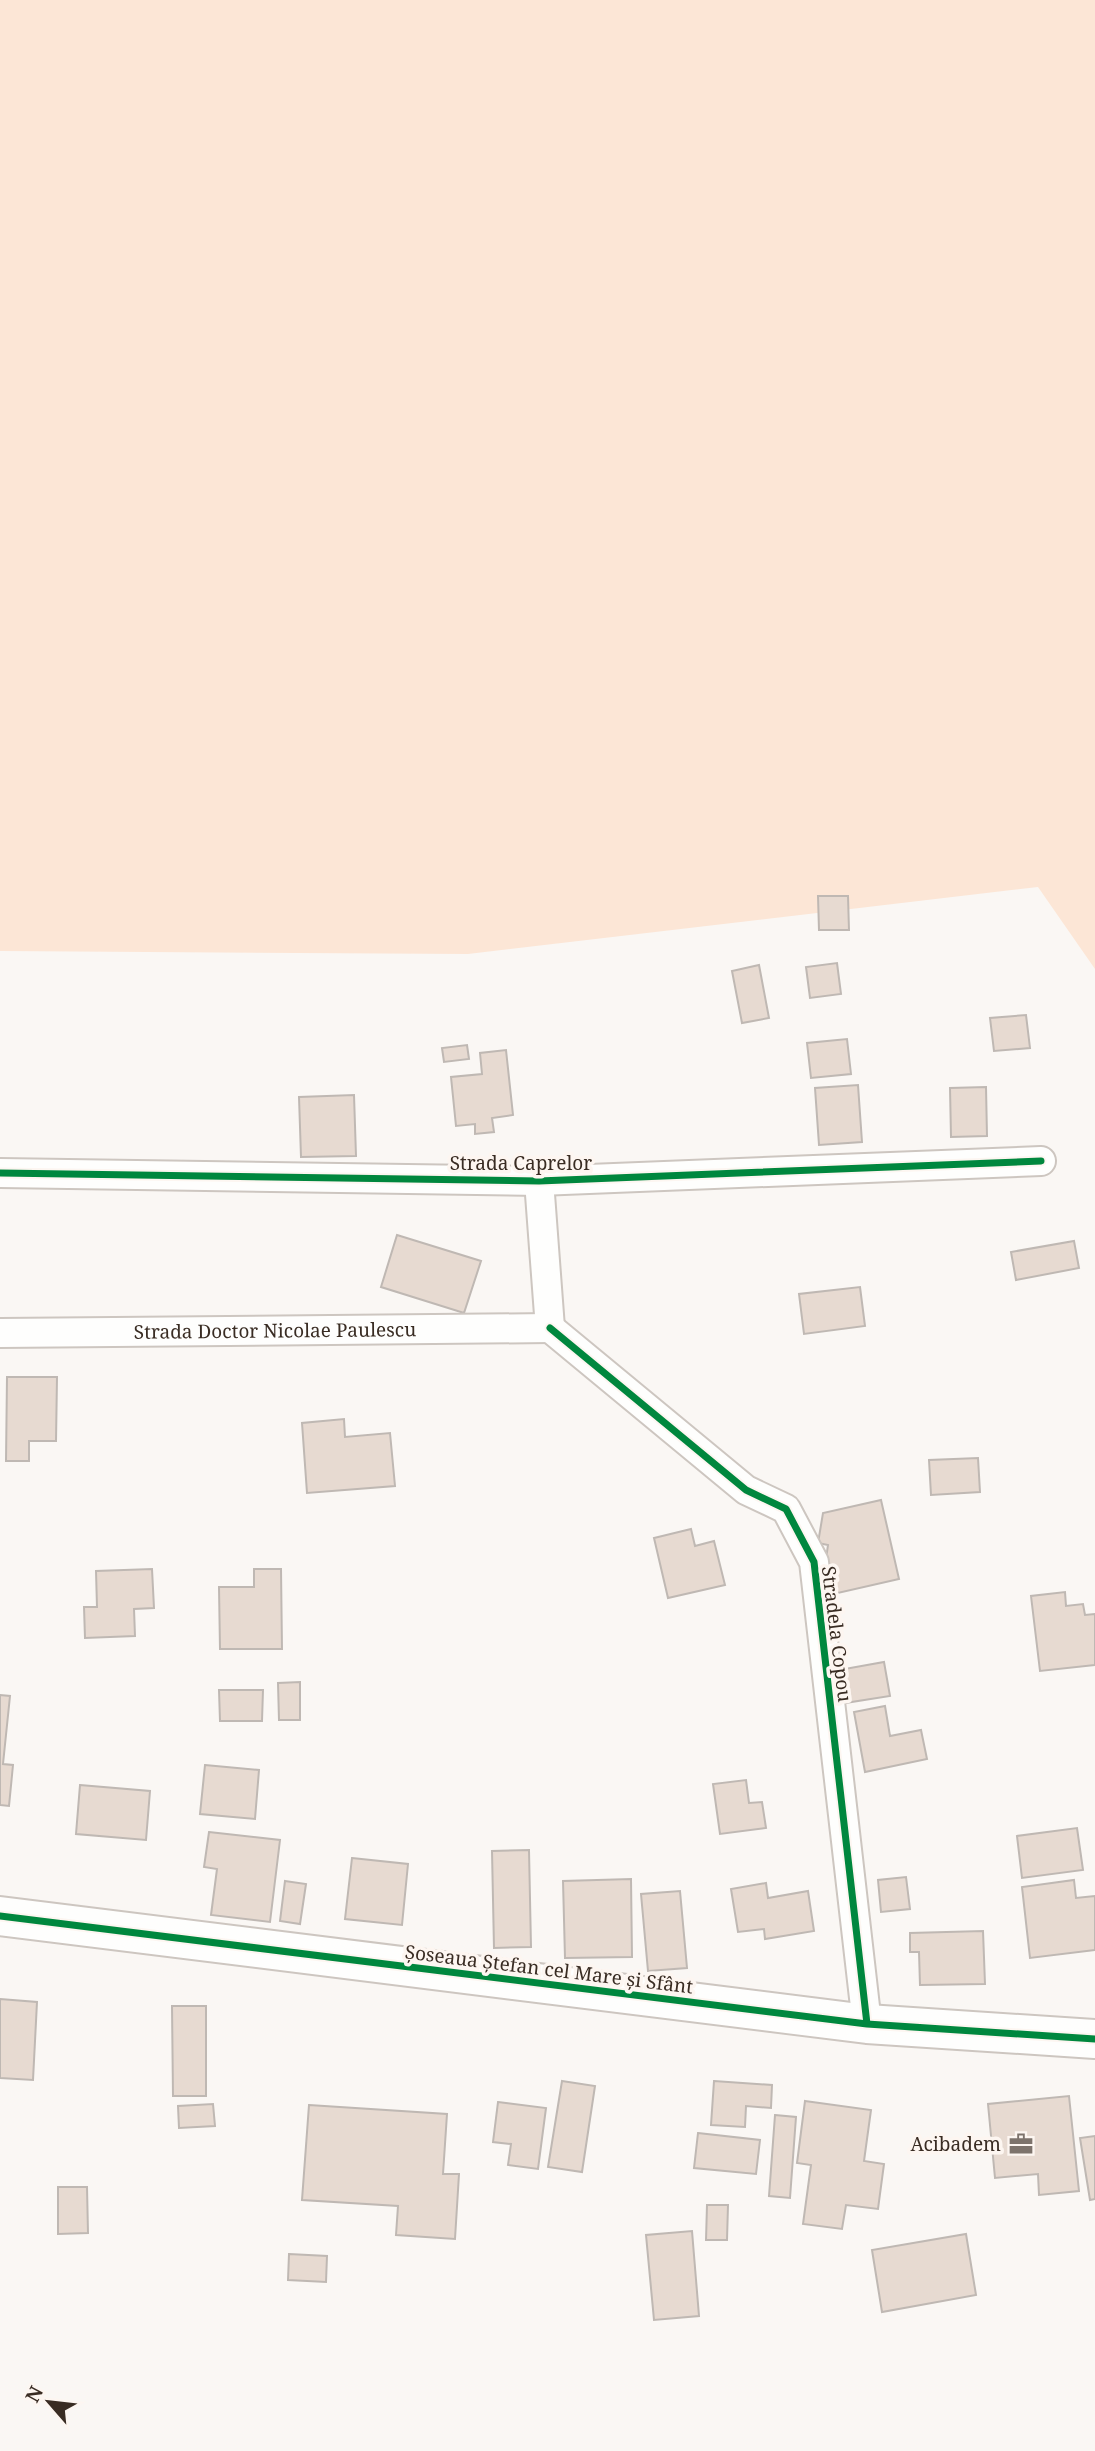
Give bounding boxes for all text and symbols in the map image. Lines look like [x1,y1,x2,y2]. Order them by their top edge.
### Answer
street label: Strada Caprelor [450,1150,592,1176]
street label: Strada Doctor Nicolae Paulescu [134,1316,416,1345]
street label: Stradela Copou [816,1564,858,1704]
street label: Șoseaua Ștefan cel Mare și Sfânt [403,1938,695,2000]
office icon: Acibadem [1007,2130,1035,2158]
place label: Acibadem [910,2131,1001,2157]
north arrow [14,2367,84,2437]
text: N [19,2381,49,2407]

